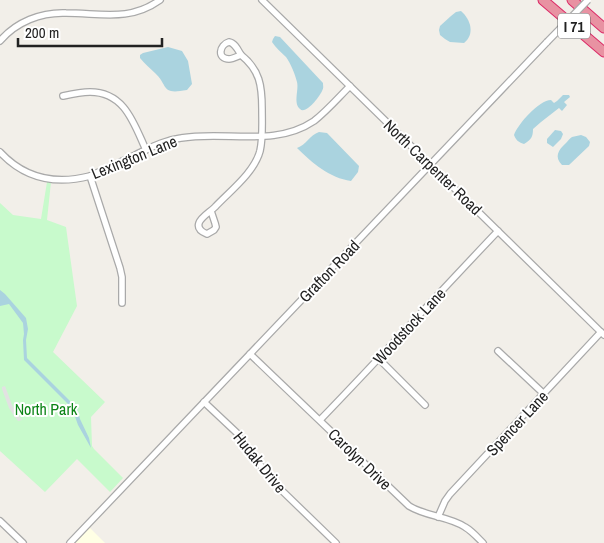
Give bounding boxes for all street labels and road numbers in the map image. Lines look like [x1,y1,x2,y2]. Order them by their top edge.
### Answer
road number: I 71 [558,14,590,38]
street label: North Carpenter Road [379,114,487,220]
street label: Lexington Lane [88,130,180,184]
street label: Grafton Road [294,235,364,307]
street label: Woodstock Lane [368,283,450,369]
street label: Spencer Lane [481,386,553,460]
street label: Carolyn Drive [324,423,396,495]
street label: Hudak Drive [229,427,291,497]

